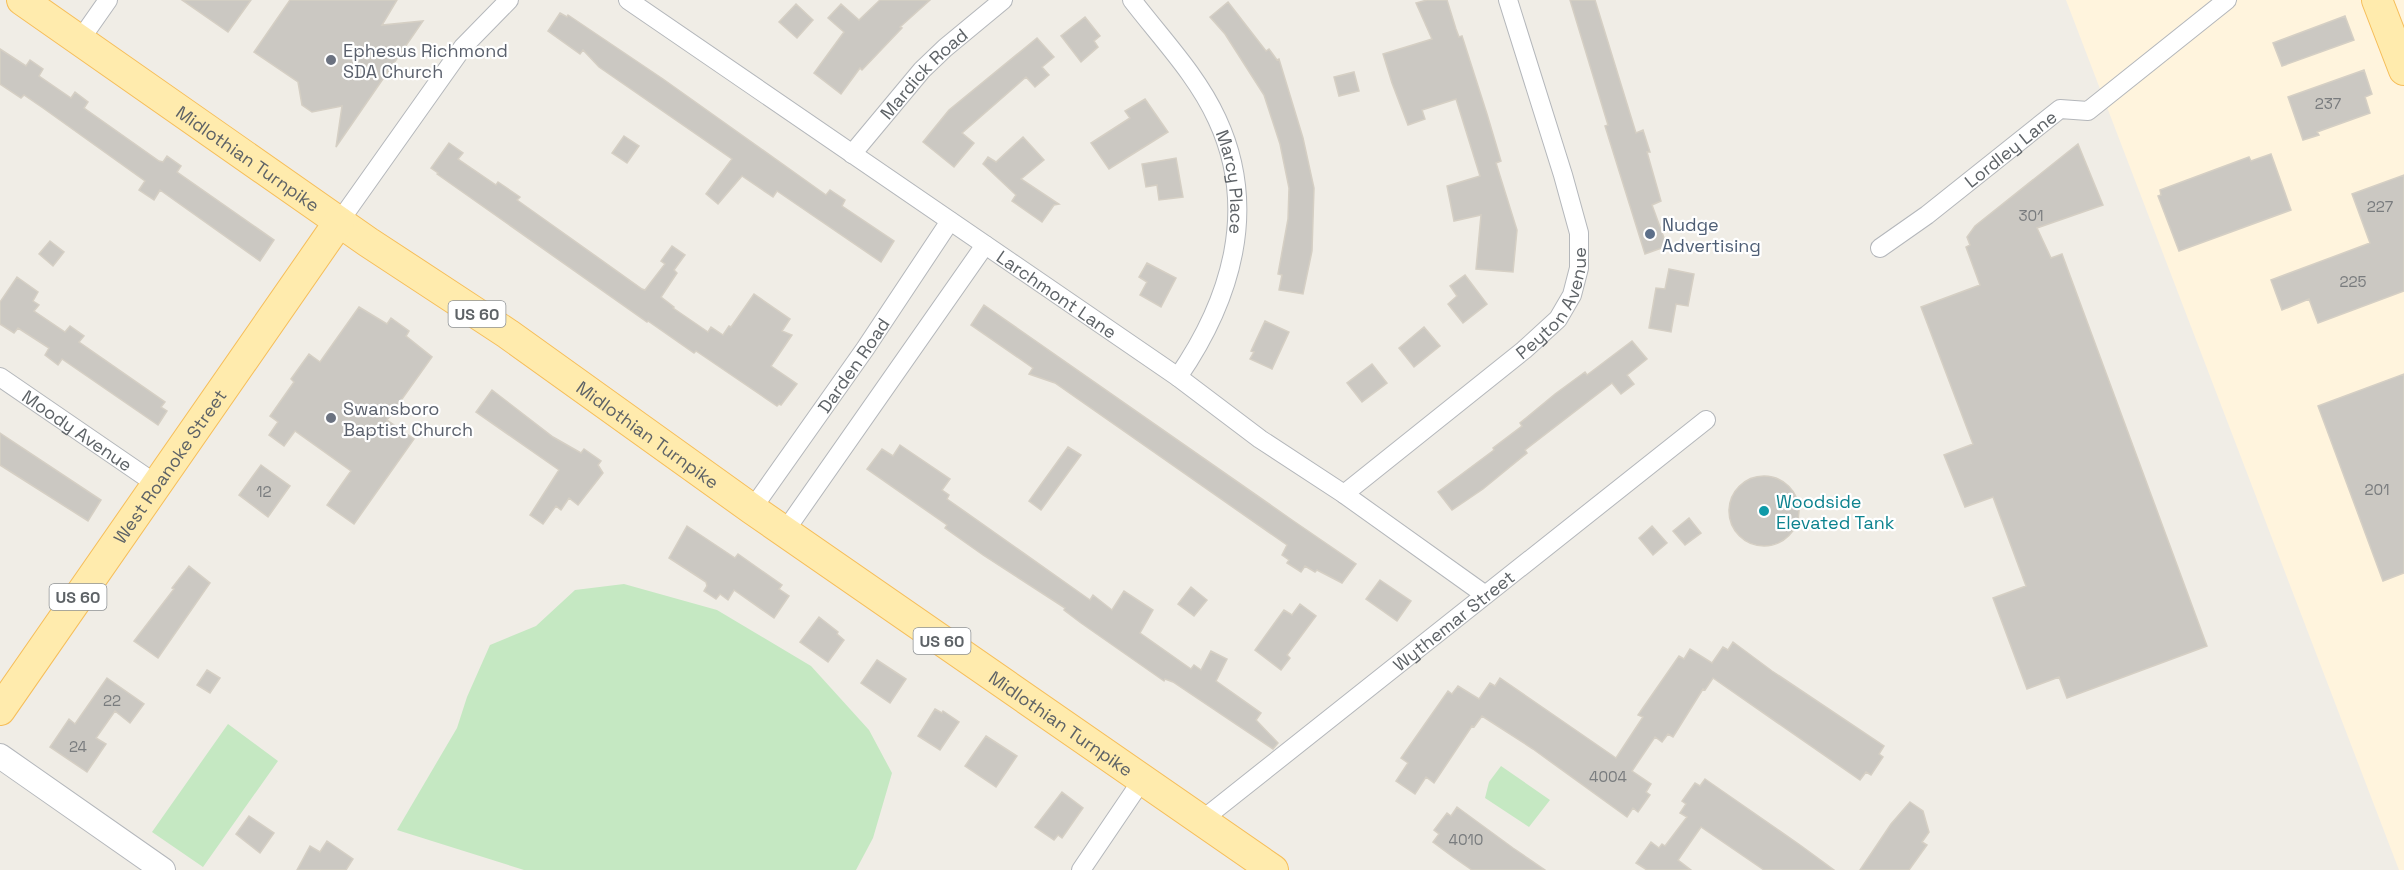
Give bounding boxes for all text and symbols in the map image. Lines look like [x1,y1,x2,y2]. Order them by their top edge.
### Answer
street label: Mardick Road [875,23,972,124]
place label: Ephesus Richmond SDA Church [343,39,508,83]
marker: Ephesus Richmond SDA Church [324,53,338,67]
house number: 237 [2315,94,2341,113]
street label: Midlothian Turnpike [172,100,324,216]
street label: Lordley Lane [1960,105,2061,192]
street label: Marcy Place [1211,127,1249,235]
house number: 227 [2367,197,2393,216]
house number: 301 [2019,206,2043,225]
place label: Nudge Advertising [1662,213,1761,257]
marker: Nudge Advertising [1643,227,1657,241]
street label: Larchmont Lane [992,245,1121,343]
street label: Peyton Avenue [1511,247,1591,364]
house number: 225 [2339,272,2367,291]
road number: US 60 [448,301,506,327]
street label: Darden Road [812,313,894,417]
street label: Midlothian Turnpike [572,375,724,493]
street label: Moody Avenue [18,384,137,476]
street label: West Roanoke Street [108,384,231,548]
place label: Swansboro Baptist Church [343,397,473,441]
marker: Swansboro Baptist Church [324,411,338,425]
house number: 201 [2365,480,2389,499]
house number: 12 [256,482,272,501]
place label: Woodside Elevated Tank [1776,490,1895,534]
marker: Woodside Elevated Tank [1757,504,1771,518]
street label: Wythemar Street [1388,565,1519,676]
road number: US 60 [50,584,106,610]
road number: US 60 [914,628,970,654]
street label: Midlothian Turnpike [985,665,1137,781]
house number: 22 [103,691,121,710]
house number: 24 [69,737,87,756]
house number: 4004 [1589,767,1627,786]
house number: 4010 [1449,830,1483,849]

